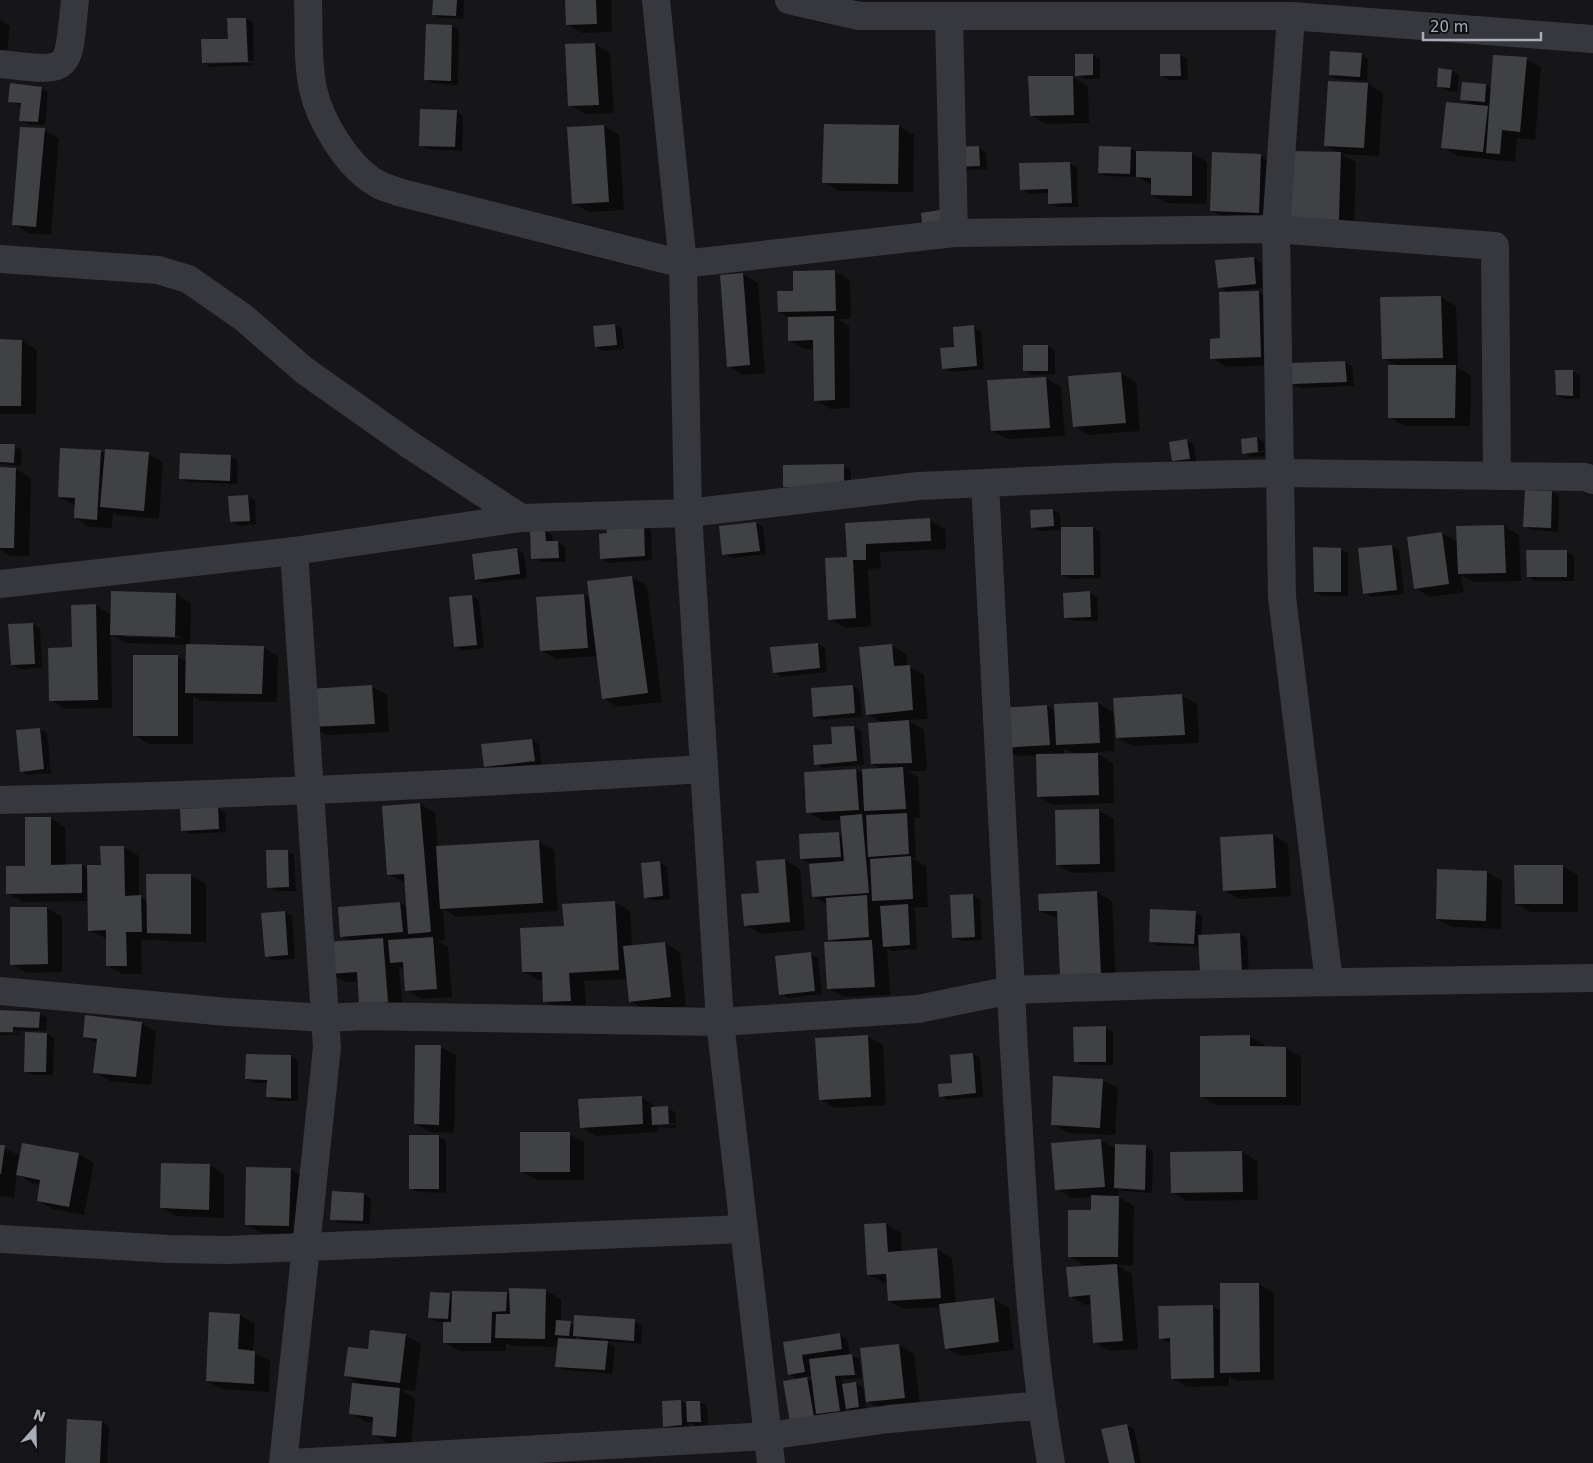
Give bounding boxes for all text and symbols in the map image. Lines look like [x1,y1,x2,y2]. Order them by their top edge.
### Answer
scale bar [1423,10,1540,42]
text: 20 m [1430,18,1468,36]
north arrow [10,1403,60,1453]
text: N [31,1406,48,1425]

